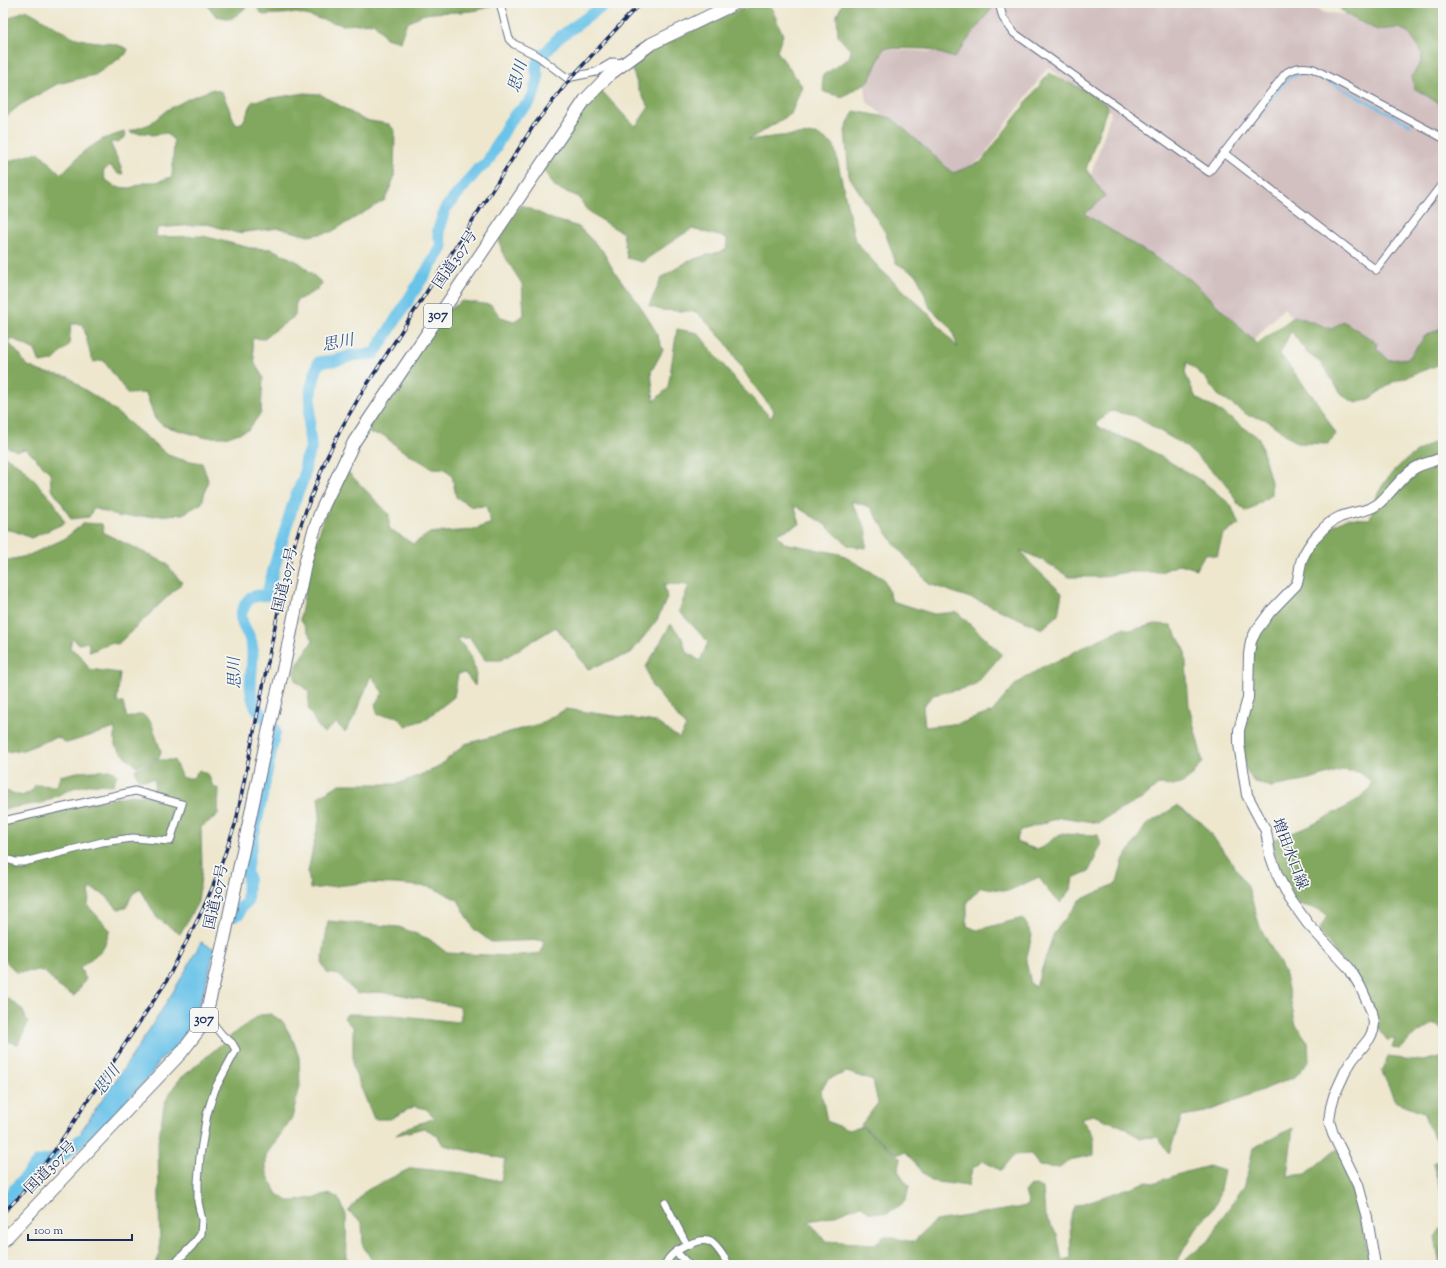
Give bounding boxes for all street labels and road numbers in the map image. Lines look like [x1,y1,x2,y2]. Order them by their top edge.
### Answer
street label: 国道307号 [429,227,483,293]
road number: 307 [424,304,452,328]
street label: 国道307号 [268,545,304,615]
street label: 増田水口線 [1266,815,1312,893]
street label: 国道307号 [200,862,234,932]
road number: 307 [190,1008,218,1032]
street label: 国道307号 [20,1137,82,1199]

